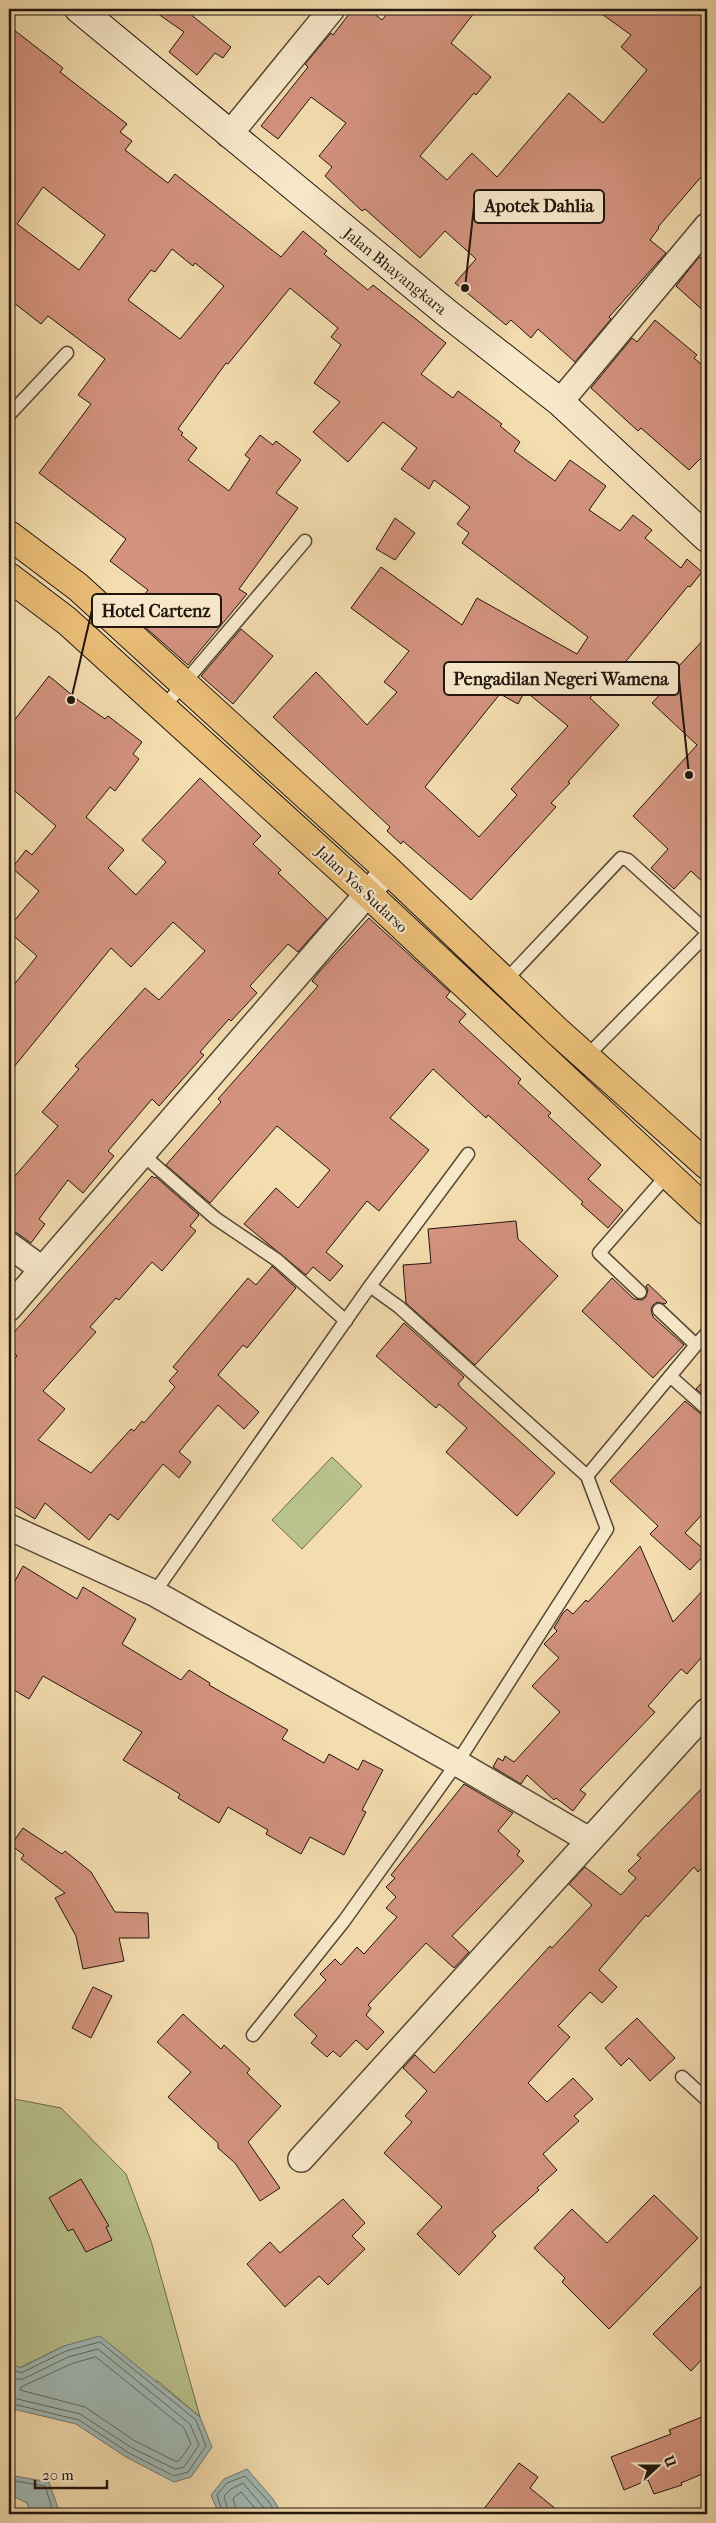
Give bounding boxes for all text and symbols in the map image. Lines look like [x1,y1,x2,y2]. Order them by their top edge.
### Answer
callout: Apotek Dahlia [474,190,604,223]
text: Apotek Dahlia [483,196,595,217]
street label: Jalan Bhayangkara [338,222,451,319]
callout: Hotel Cartenz [92,594,221,627]
text: Hotel Cartenz [101,601,211,622]
callout: Pengadilan Negeri Wamena [444,662,679,695]
text: Pengadilan Negeri Wamena [453,669,669,690]
street label: Jalan Yos Sudarso [311,840,412,936]
north arrow [634,2440,684,2490]
text: U [659,2452,680,2470]
scale bar [35,2458,108,2490]
text: 20 m [42,2466,74,2484]

